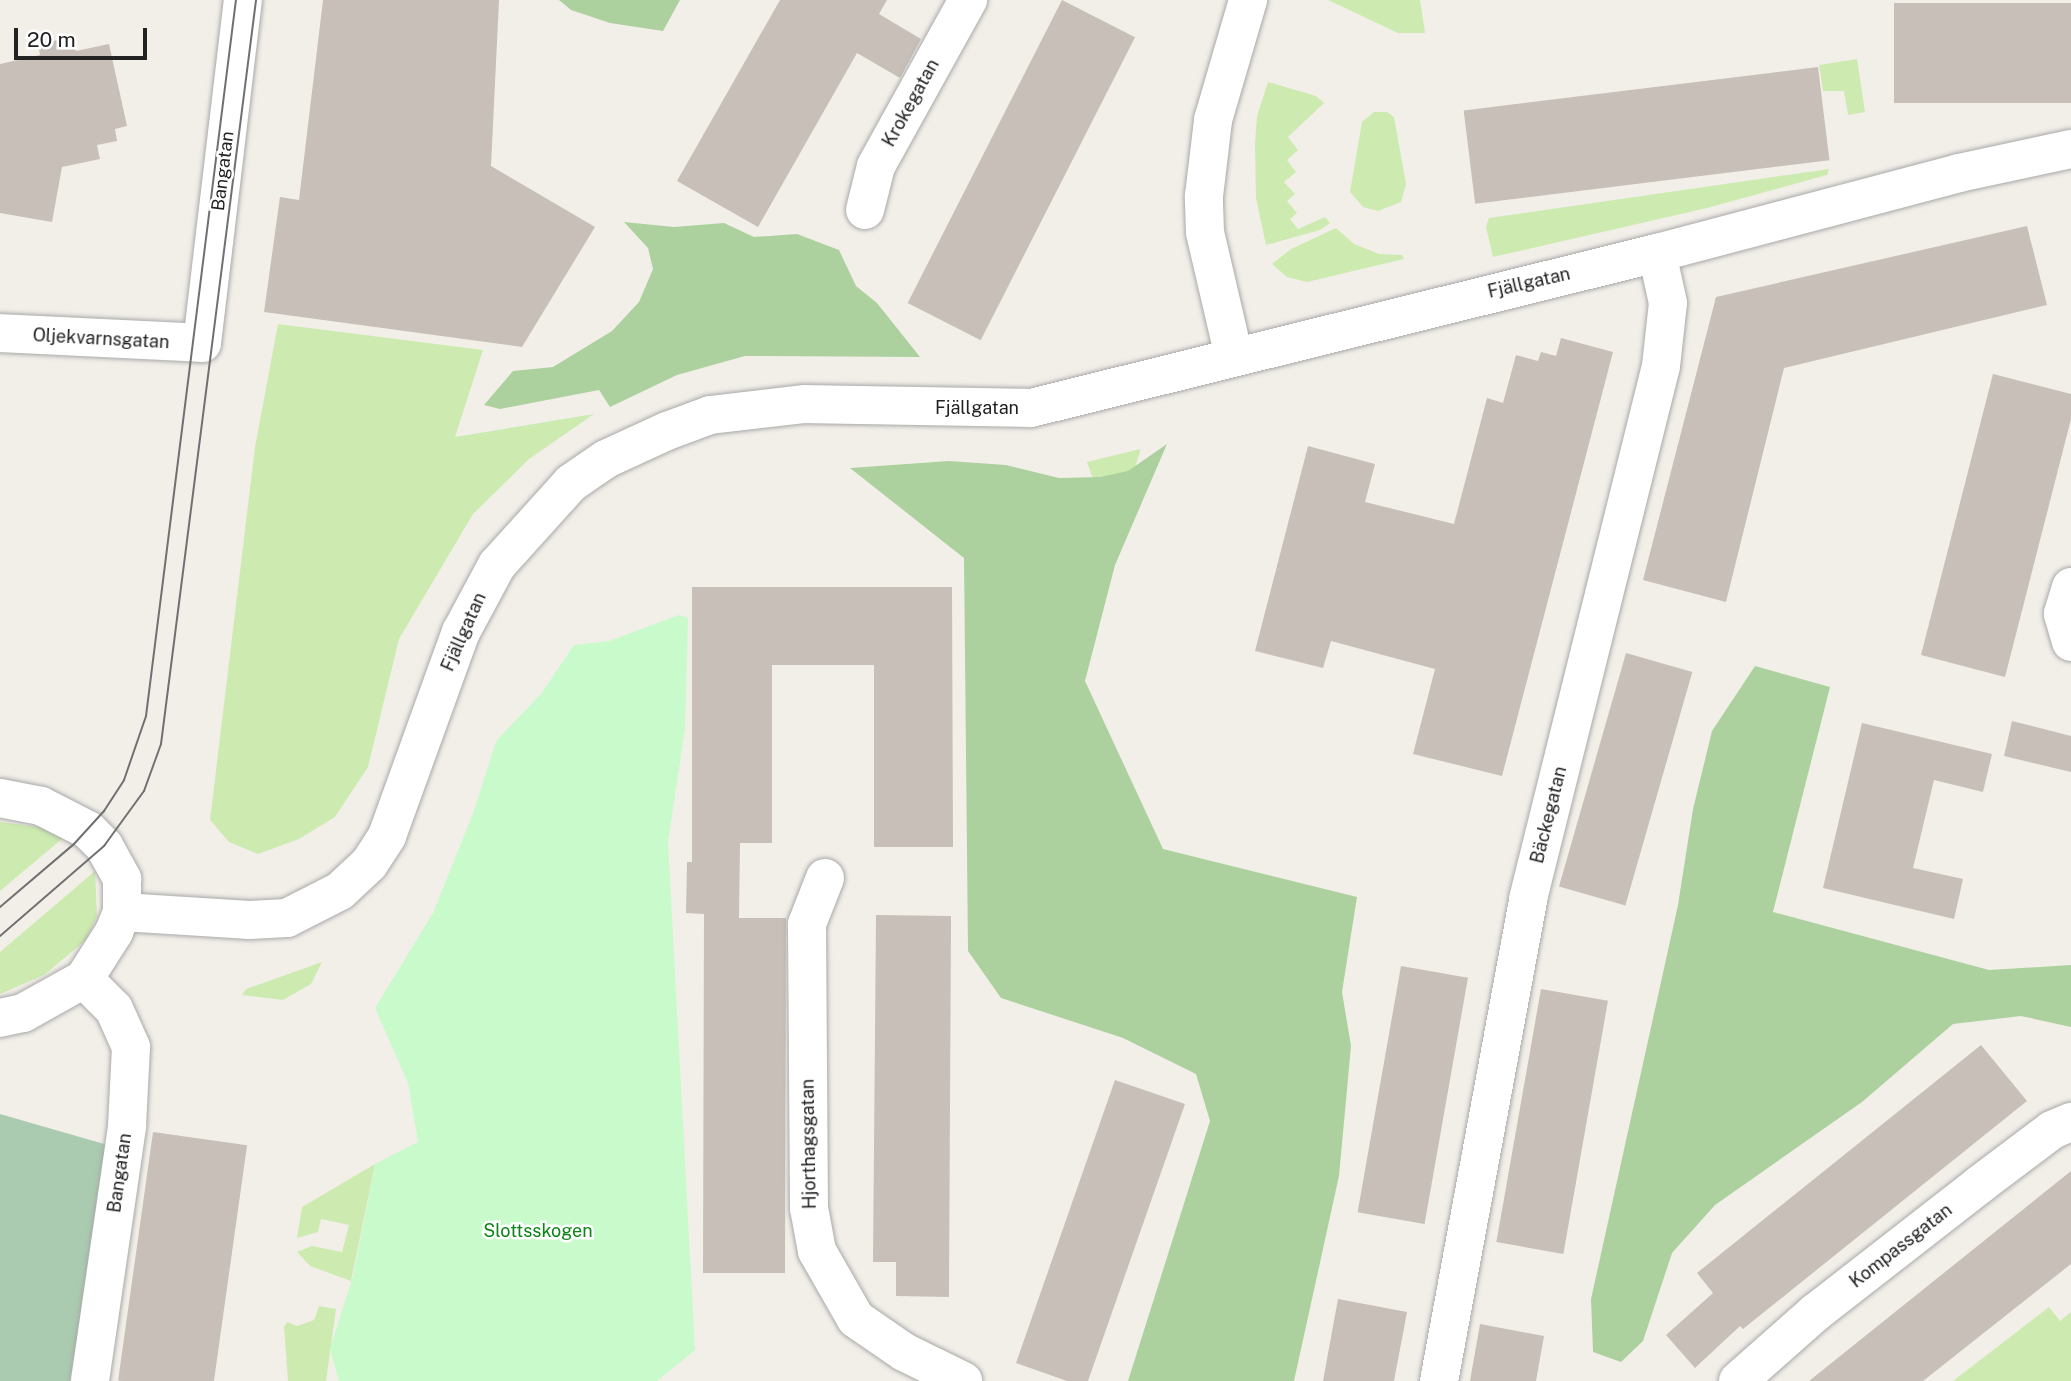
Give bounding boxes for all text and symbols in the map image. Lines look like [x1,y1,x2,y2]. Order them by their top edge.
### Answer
scale bar [18,14,150,58]
text: 20 m [27,27,76,52]
street label: Krokegatan [878,55,944,151]
street label: Bangatan [207,130,239,212]
street label: Fjällgatan [1486,263,1572,303]
street label: Oljekvarnsgatan [32,325,170,353]
street label: Fjällgatan [935,397,1019,419]
street label: Fjällgatan [437,589,491,675]
street label: Bäckegatan [1527,764,1571,866]
street label: Hjorthagsgatan [797,1079,821,1209]
street label: Bangatan [104,1132,136,1214]
street label: Kompassgatan [1846,1199,1956,1293]
park label: Slottsskogen [483,1220,593,1242]

